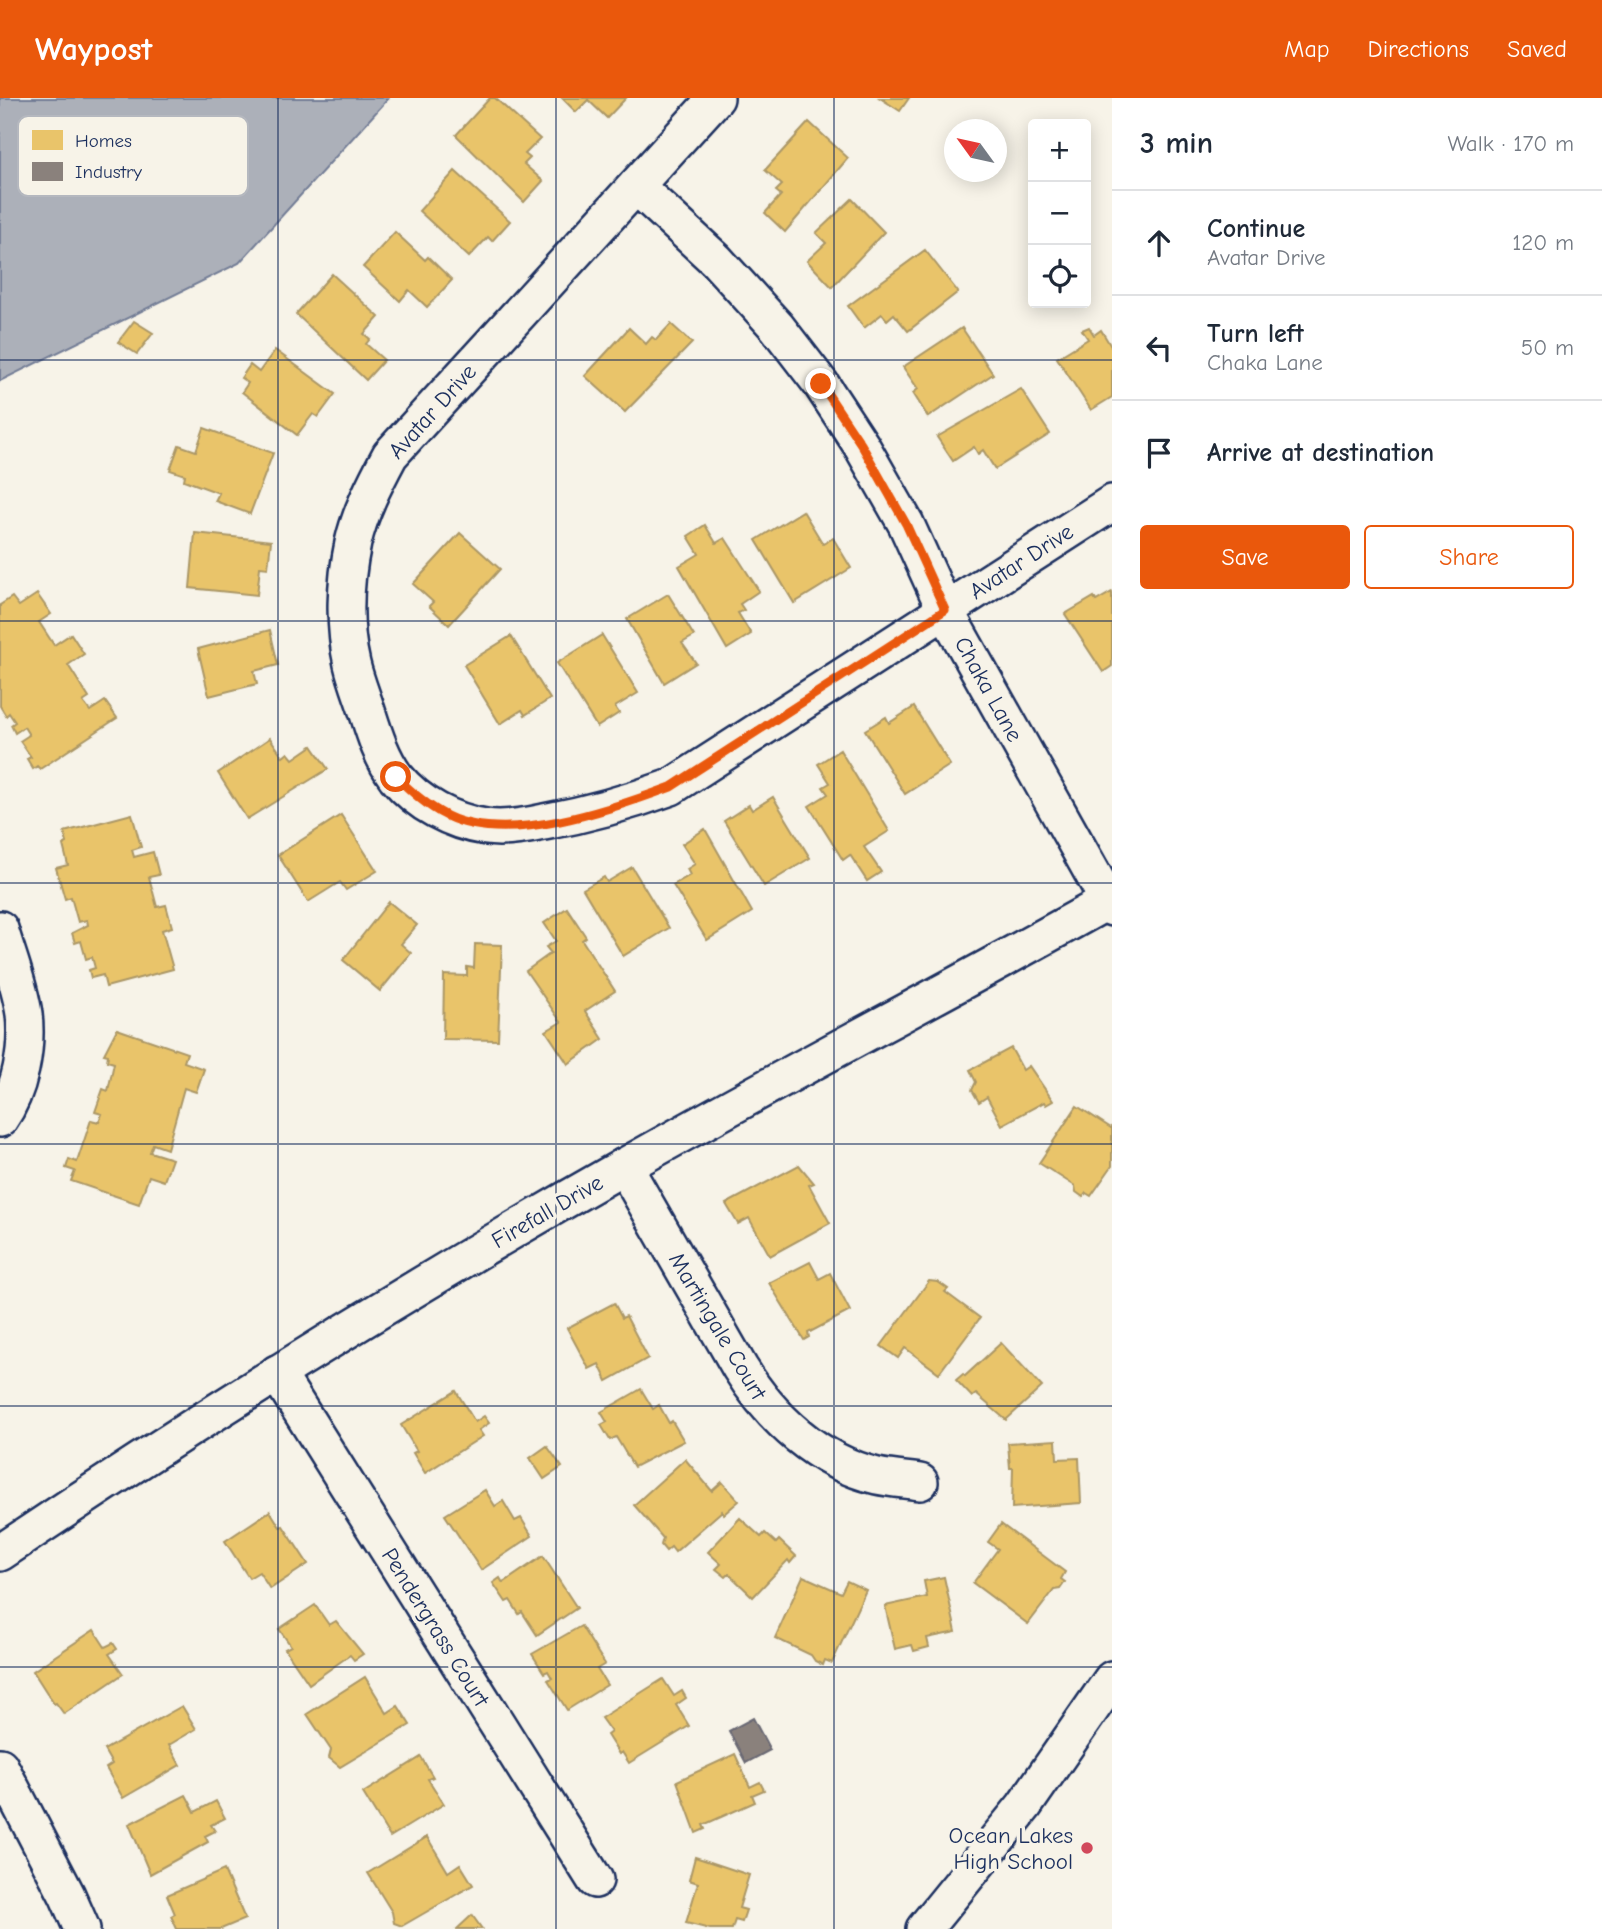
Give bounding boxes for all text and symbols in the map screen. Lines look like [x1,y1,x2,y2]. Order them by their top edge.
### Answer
text: Waypost [35,30,152,68]
text: Map [1284,35,1330,63]
text: Directions [1368,35,1469,63]
text: Saved [1507,35,1567,63]
legend [18,116,248,196]
north arrow [944,119,1007,182]
map controls [1028,119,1091,308]
button: + [1028,119,1091,182]
text: 3 min [1140,126,1213,161]
text: Homes [75,130,132,152]
text: Walk · 170 m [1447,130,1574,157]
text: Industry [75,161,143,183]
button: − [1028,182,1091,245]
text: Continue [1207,214,1305,244]
icon: ahead [1140,224,1178,262]
text: 120 m [1512,229,1574,256]
text: Avatar Drive [1207,244,1325,271]
button: locate [1028,245,1091,308]
text: Turn left [1207,319,1304,349]
icon: left [1140,329,1178,367]
text: 50 m [1521,334,1574,361]
text: Chaka Lane [1207,349,1323,376]
street label: Avatar Drive [383,358,482,464]
route end [805,368,836,399]
icon: arrive [1140,434,1178,472]
text: Arrive at destination [1207,438,1434,468]
street label: Avatar Drive [964,518,1078,605]
button: Save [1140,525,1350,589]
button: Share [1364,525,1574,589]
street label: Chaka Lane [949,632,1028,746]
route start [380,761,411,792]
street label: Firefall Drive [487,1169,608,1254]
street label: Martingale Court [663,1248,773,1406]
street label: Pendergrass Court [376,1543,496,1713]
place label: Ocean Lakes High School [949,1822,1073,1875]
marker: Ocean Lakes High School [1079,1840,1095,1856]

